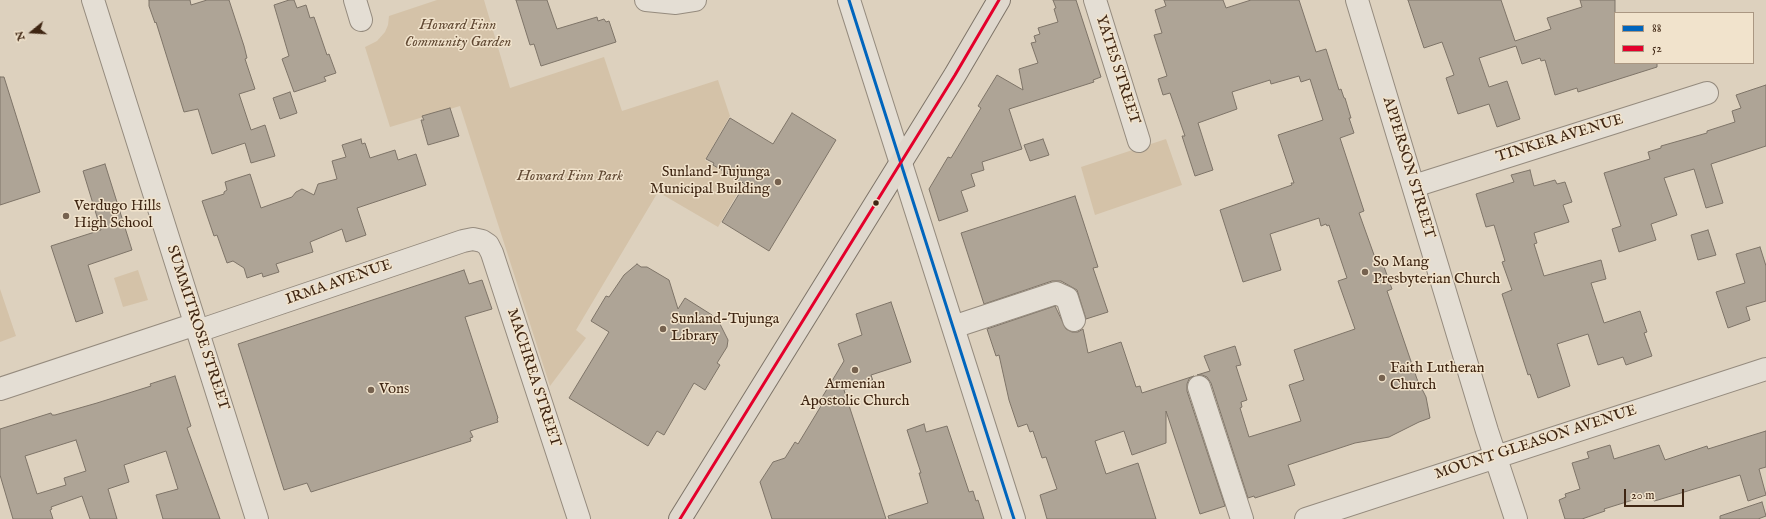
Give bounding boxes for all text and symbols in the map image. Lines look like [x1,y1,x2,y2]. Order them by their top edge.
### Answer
north arrow [12,12,52,52]
legend [1614,12,1754,64]
street label: YATES STREET [1091,13,1143,127]
park label: Howard Finn Community Garden [405,17,511,52]
text: 88 [1652,21,1661,36]
text: N [12,29,29,42]
text: 52 [1652,41,1662,56]
street label: APPERSON STREET [1378,95,1438,241]
street label: TINKER AVENUE [1494,111,1626,167]
place label: Sunland-Tujunga Municipal Building [650,164,770,199]
park label: Howard Finn Park [517,168,623,186]
marker: Sunland-Tujunga Municipal Building [773,177,783,187]
place label: Verdugo Hills High School [74,198,161,233]
unlabelled marker [871,198,881,208]
marker: Verdugo Hills High School [61,211,71,221]
street label: SUMMITROSE STREET [162,243,232,413]
place label: So Mang Presbyterian Church [1373,254,1500,289]
street label: IRMA AVENUE [284,256,394,310]
marker: So Mang Presbyterian Church [1360,267,1370,277]
street label: MACHREA STREET [502,307,564,449]
place label: Sunland-Tujunga Library [671,311,779,346]
marker: Sunland-Tujunga Library [658,324,668,334]
place label: Faith Lutheran Church [1390,360,1485,395]
marker: Armenian Apostolic Church [850,365,860,375]
marker: Faith Lutheran Church [1377,373,1387,383]
place label: Armenian Apostolic Church [801,376,909,411]
place label: Vons [379,381,409,399]
marker: Vons [366,385,376,395]
street label: MOUNT GLEASON AVENUE [1433,402,1639,484]
scale bar [1626,481,1686,507]
text: 20 m [1631,488,1654,503]

